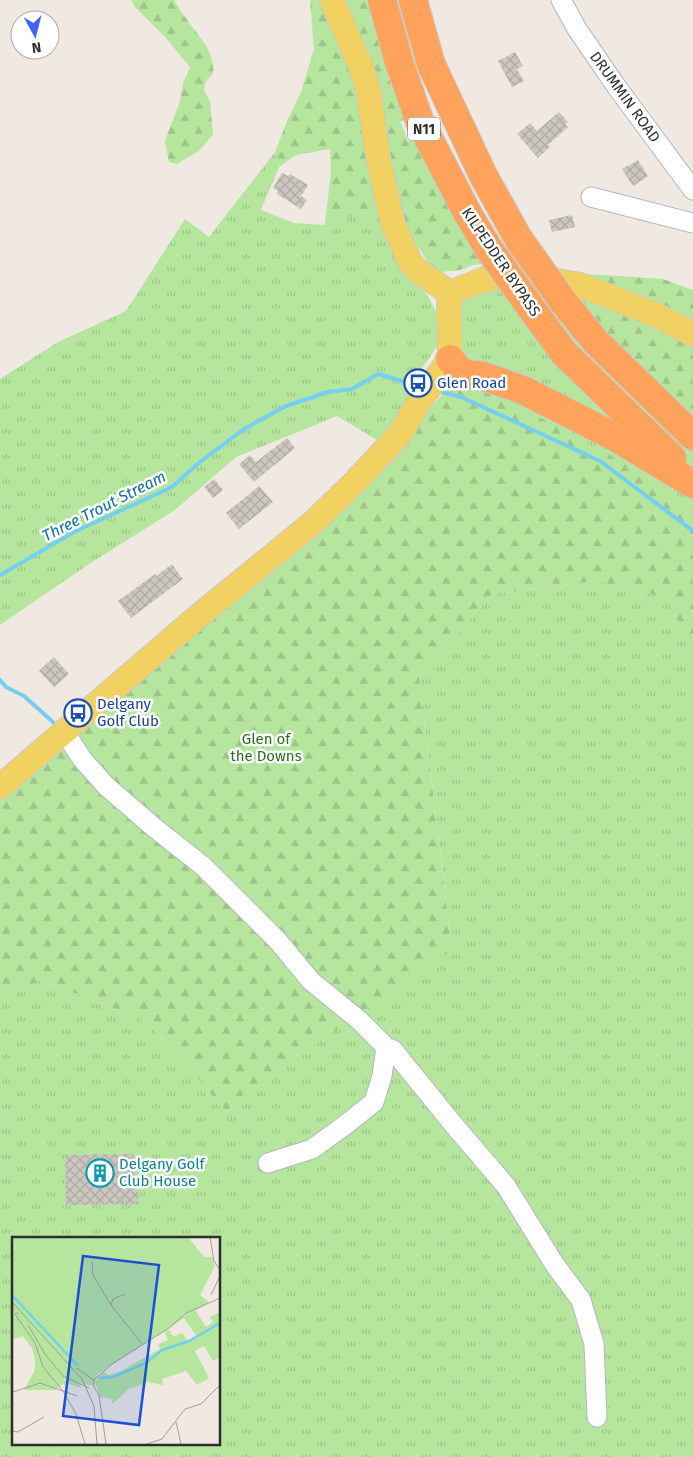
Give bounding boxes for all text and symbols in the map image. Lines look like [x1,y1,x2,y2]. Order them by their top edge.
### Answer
north arrow [10,10,60,60]
text: N [31,38,42,56]
street label: DRUMMIN ROAD [586,48,664,146]
road number: N11 [408,118,440,140]
street label: KILPEDDER BYPASS [458,204,544,320]
bus stop icon: Glen Road [403,368,433,398]
place label: Glen Road [437,374,506,392]
water label: Three Trout Stream [39,467,169,545]
place label: Delgany Golf Club [97,695,159,730]
bus stop icon: Delgany Golf Club [63,698,93,728]
park label: Glen of the Downs [230,730,302,765]
place label: Delgany Golf Club House [119,1155,206,1190]
building icon: Delgany Golf Club House [85,1158,115,1188]
inset map [12,1237,220,1444]

